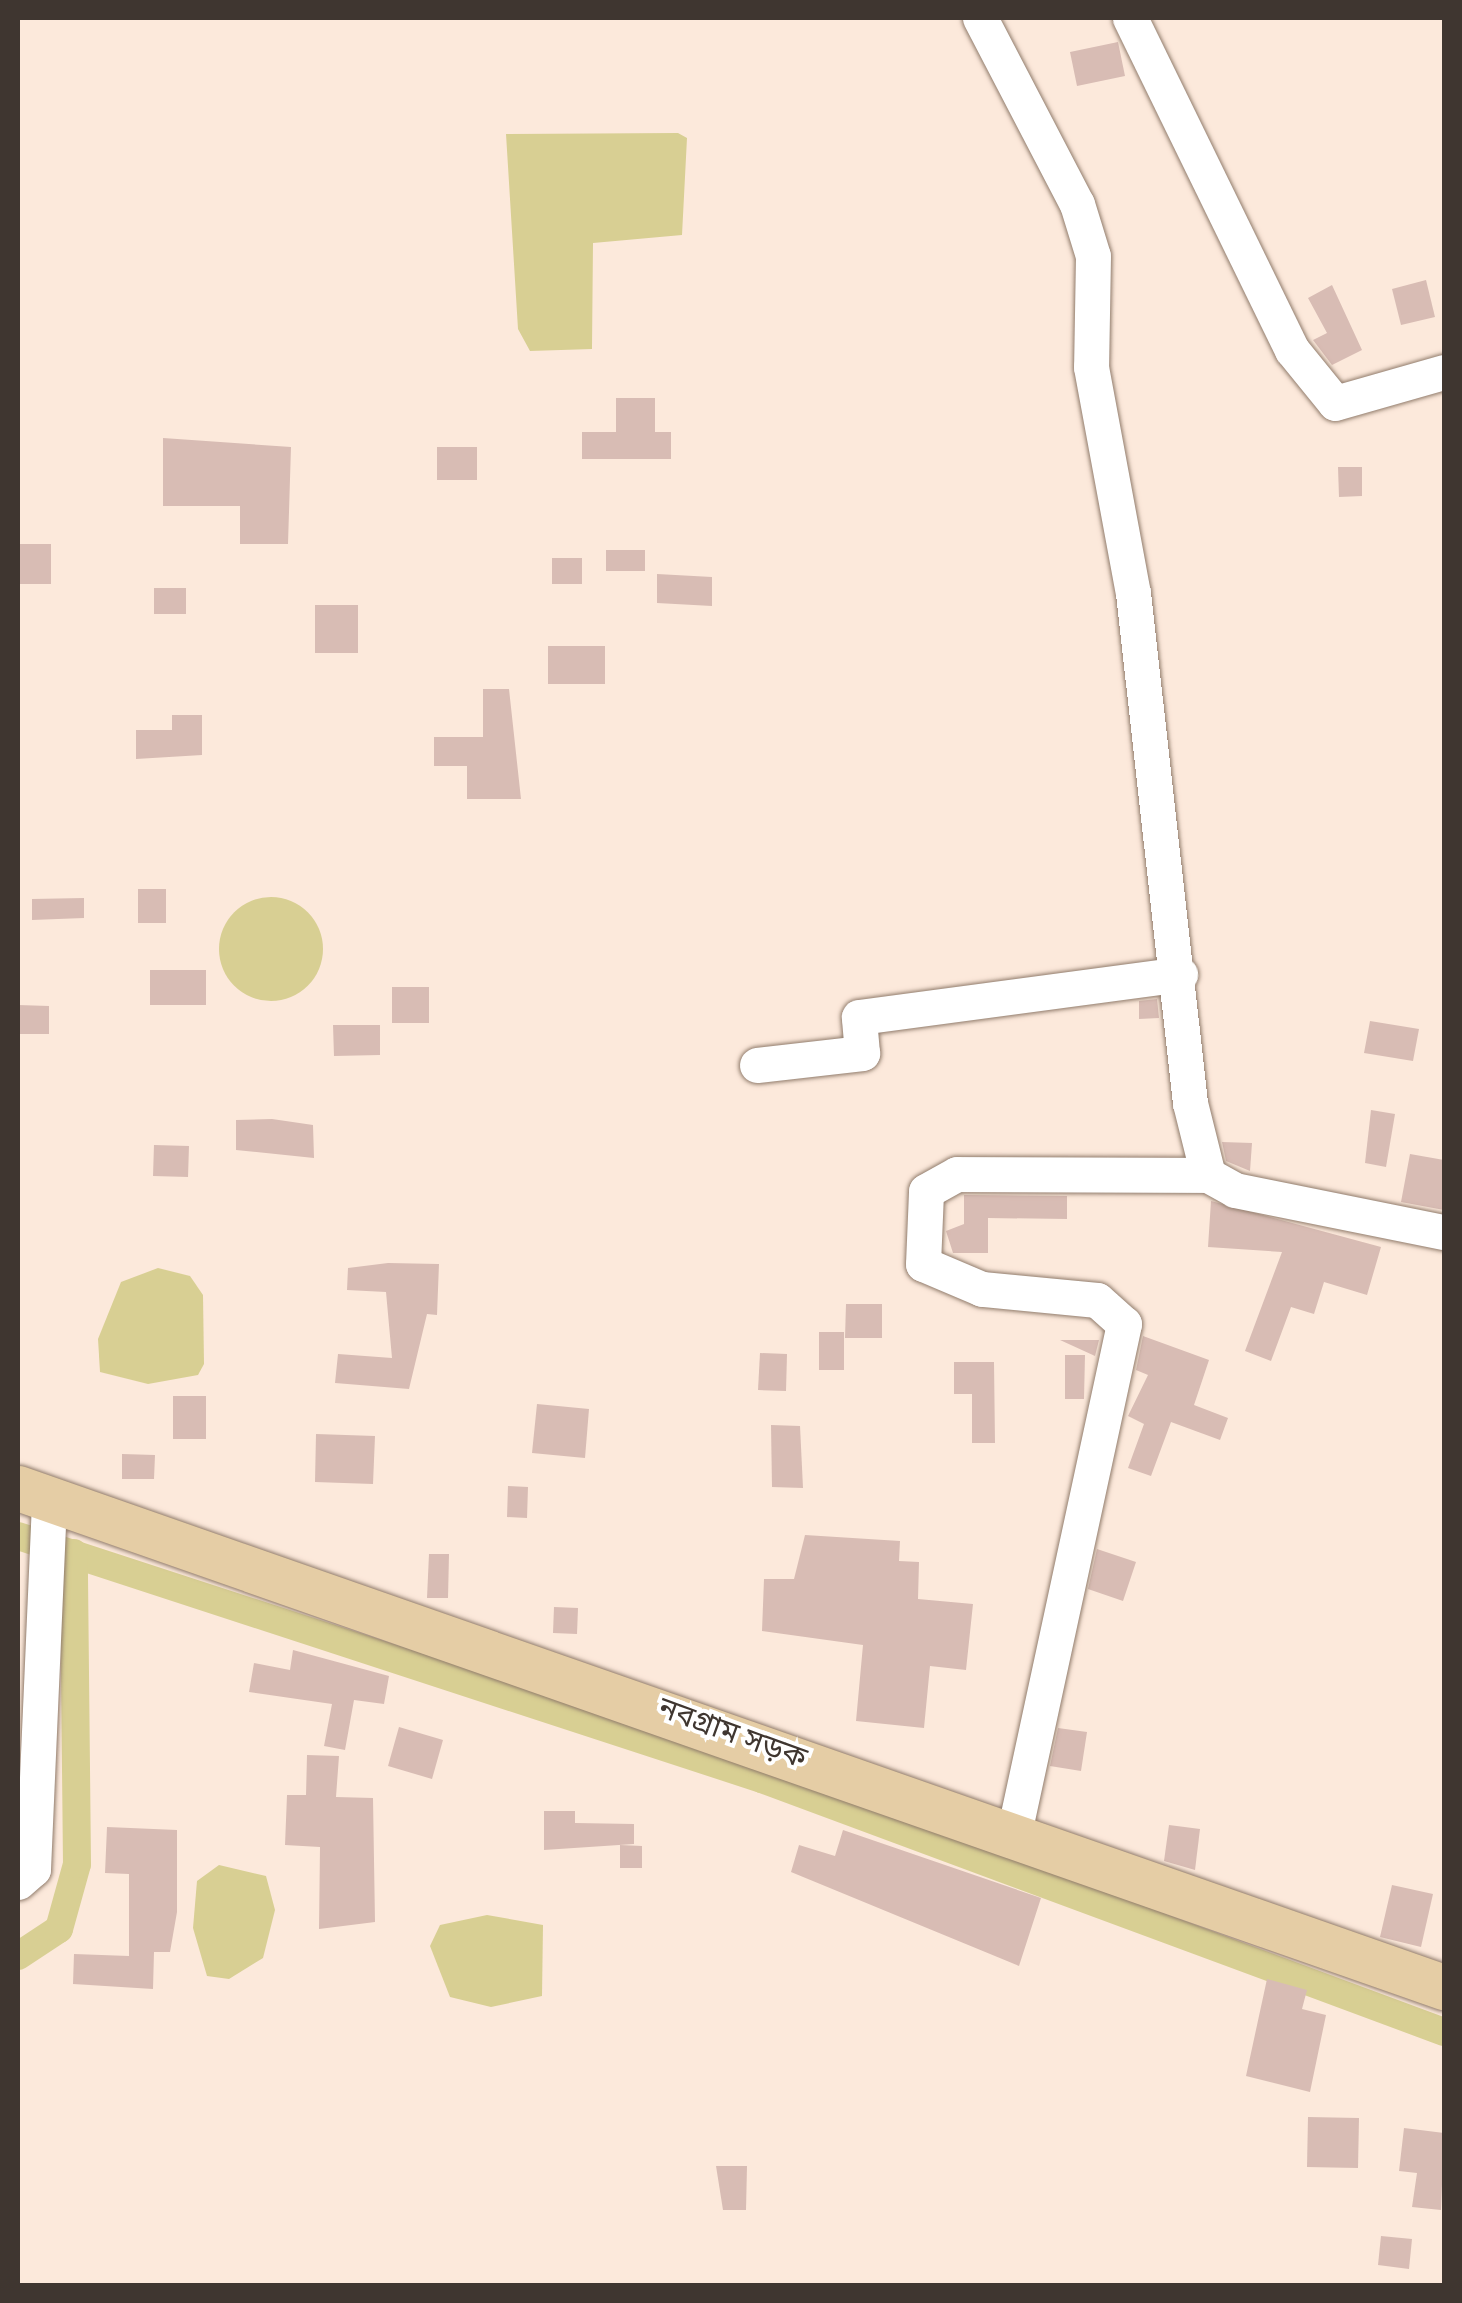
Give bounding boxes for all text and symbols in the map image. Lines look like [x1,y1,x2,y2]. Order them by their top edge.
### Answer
street label: নবগ্রাম সড়ক [654,1689,812,1775]

